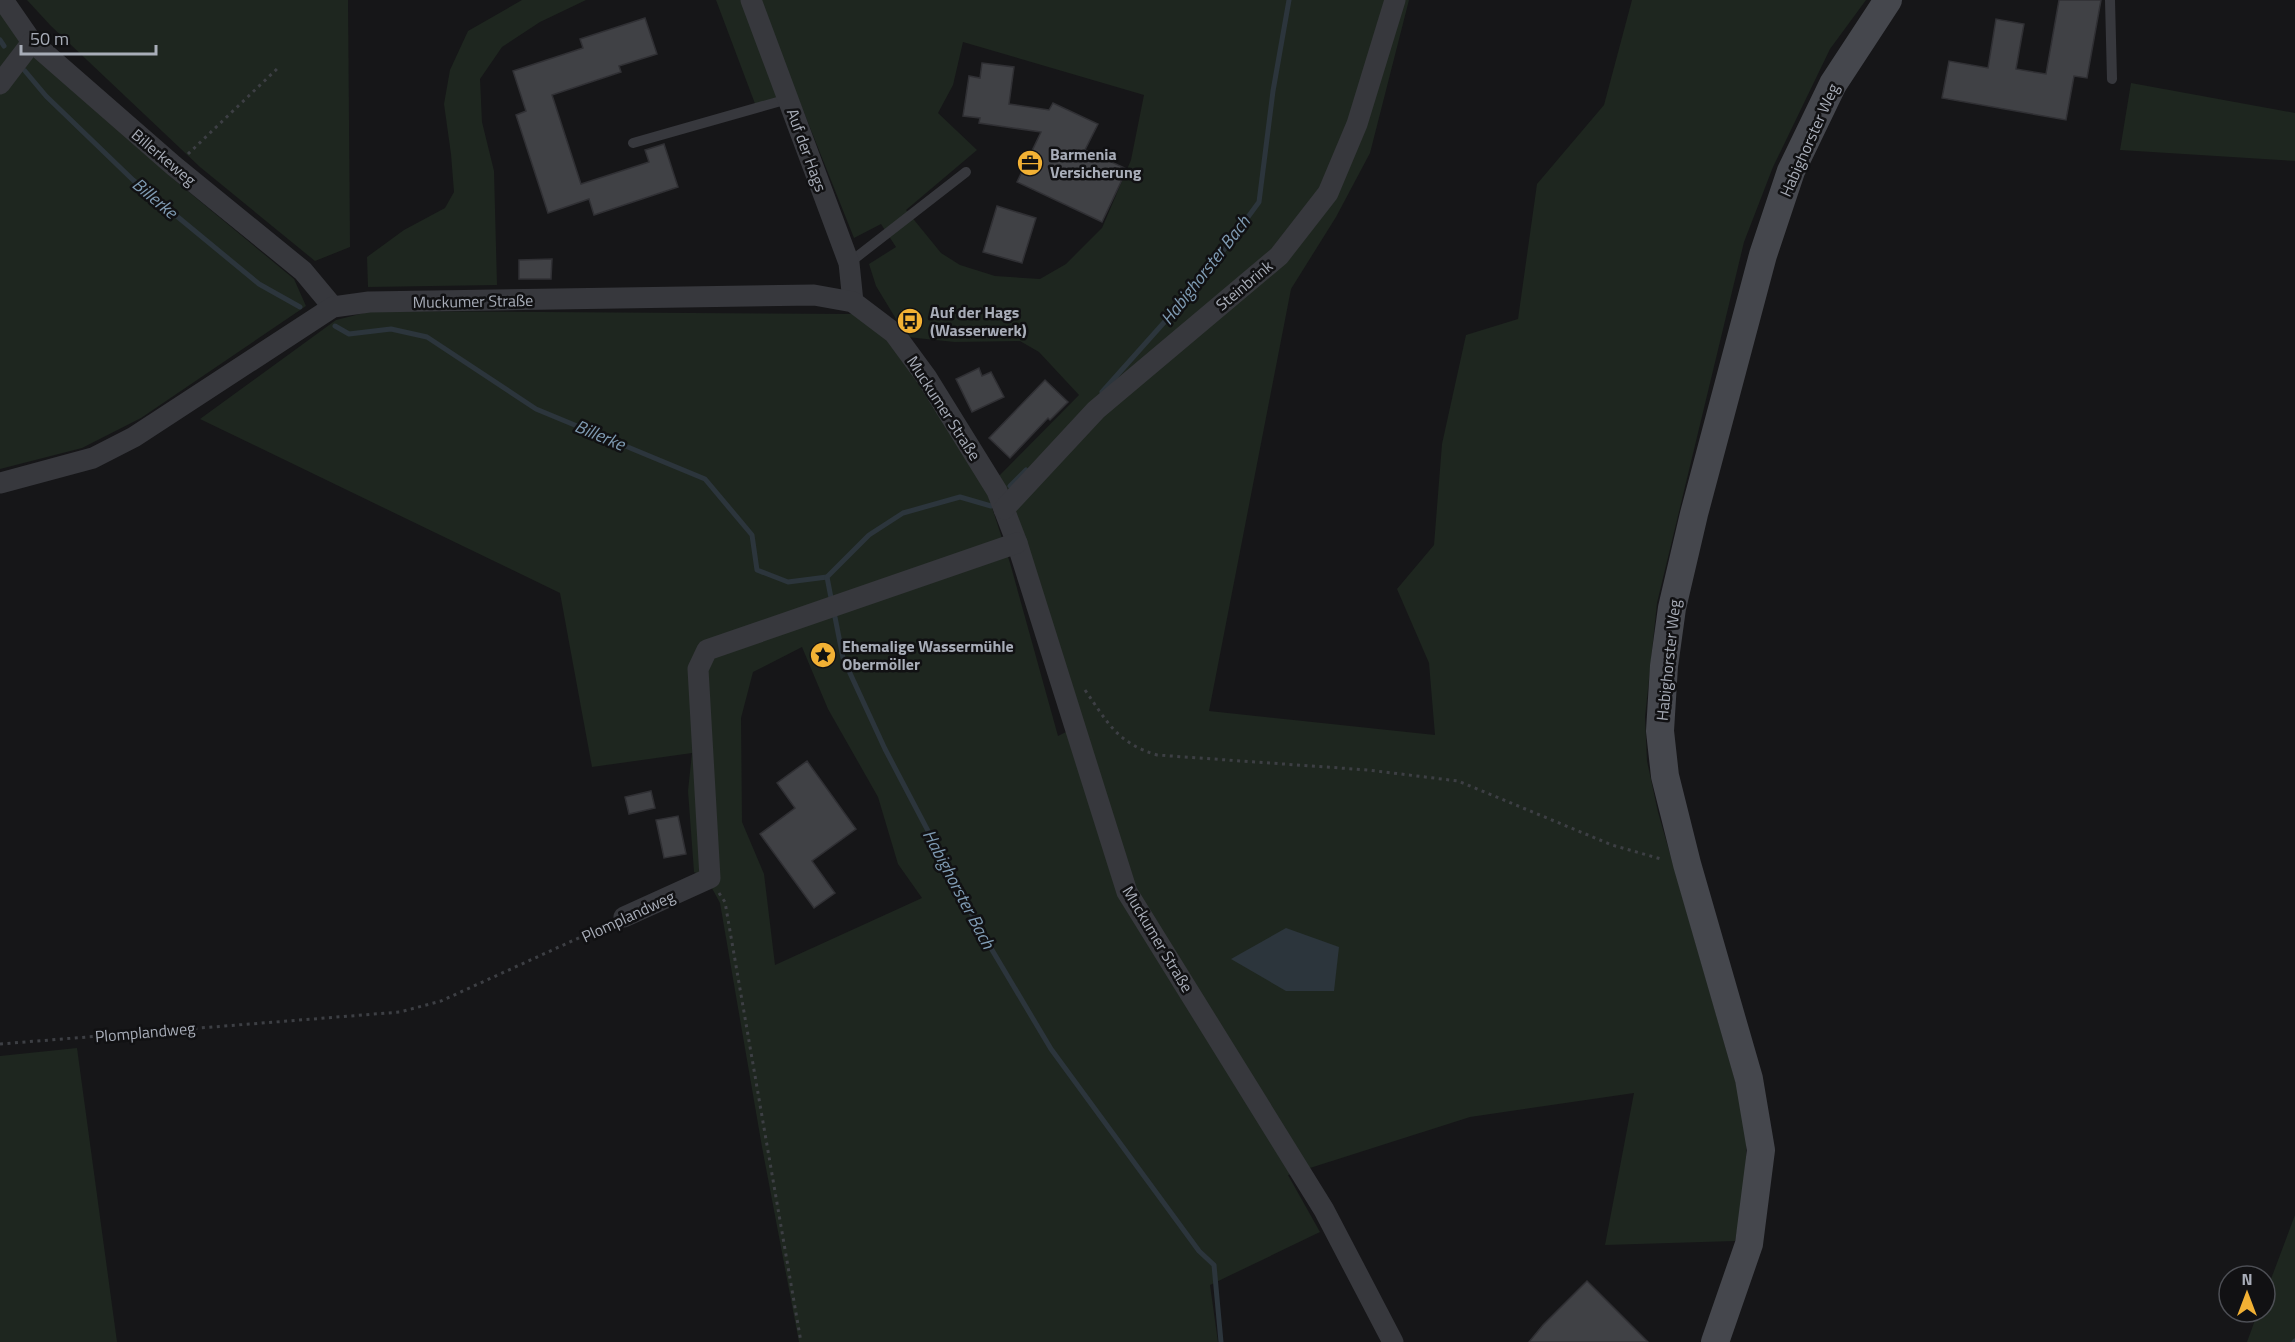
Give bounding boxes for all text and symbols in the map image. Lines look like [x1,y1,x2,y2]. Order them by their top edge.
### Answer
scale bar [21,18,156,56]
text: 50 m [30,25,69,52]
street label: Habighorster Weg [1773,79,1845,201]
street label: Auf der Hags [781,105,833,195]
street label: Billerkeweg [126,123,202,191]
place label: Barmenia Versicherung [1050,142,1142,184]
office icon: Barmenia Versicherung [1015,148,1045,178]
water label: Billerke [126,171,185,226]
water label: Habighorster Bach [1154,209,1257,330]
street label: Steinbrink [1210,254,1278,316]
street label: Muckumer Straße [413,288,533,314]
place label: Auf der Hags (Wasserwerk) [930,300,1027,342]
bus stop icon: Auf der Hags (Wasserwerk) [895,306,925,336]
street label: Muckumer Straße [901,351,987,465]
water label: Billerke [571,412,631,458]
street label: Habighorster Weg [1650,598,1686,722]
place label: Ehemalige Wassermühle Obermöller [842,634,1014,676]
place icon: Ehemalige Wassermühle Obermöller [808,640,838,670]
water label: Habighorster Bach [916,824,1002,954]
street label: Muckumer Straße [1117,881,1199,997]
street label: Plomplandweg [577,884,679,948]
street label: Plomplandweg [94,1016,196,1048]
north arrow [2217,1264,2277,1324]
text: N [2241,1267,2253,1291]

